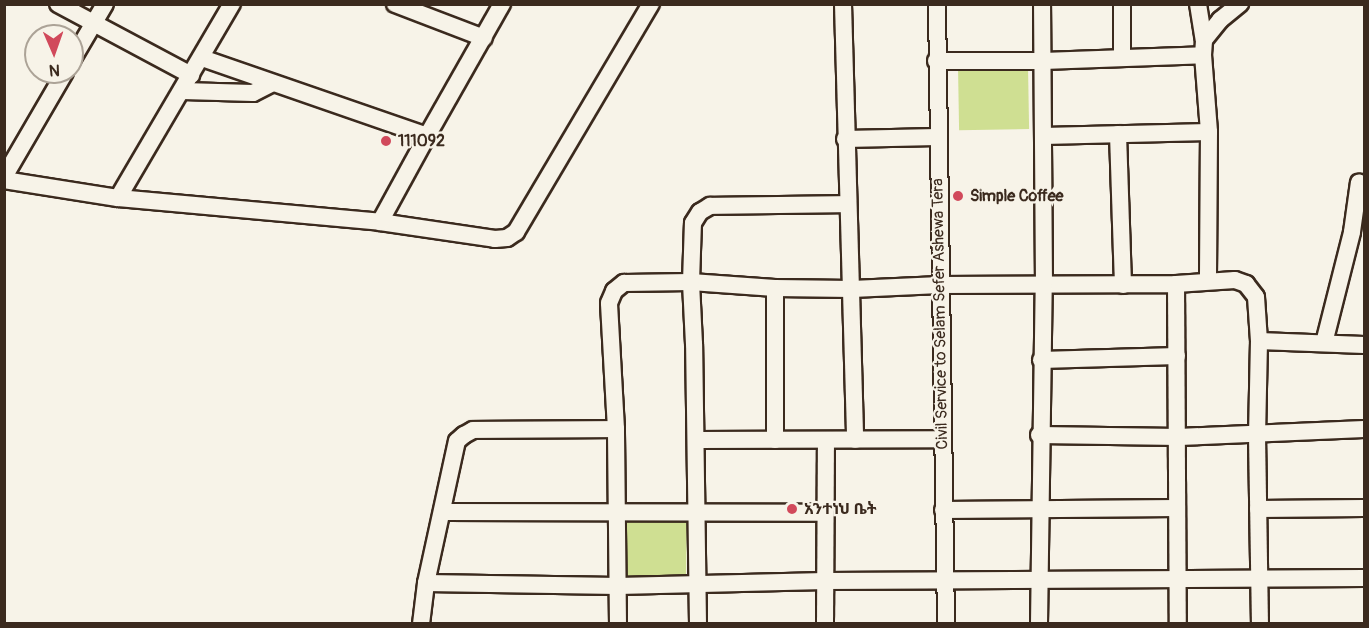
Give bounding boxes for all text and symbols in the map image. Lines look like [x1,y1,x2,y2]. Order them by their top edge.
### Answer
north arrow [24,24,84,84]
text: N [49,60,60,80]
place label: 111092 [398,131,445,151]
marker: 111092 [379,134,393,148]
street label: Civil Service to Selam Sefer Ashewa Tera [928,178,952,450]
place label: Simple Coffee [970,186,1063,206]
marker: Simple Coffee [951,189,965,203]
place label: አንተነህ ቤት [804,499,877,519]
marker: አንተነህ ቤት [785,502,799,516]

